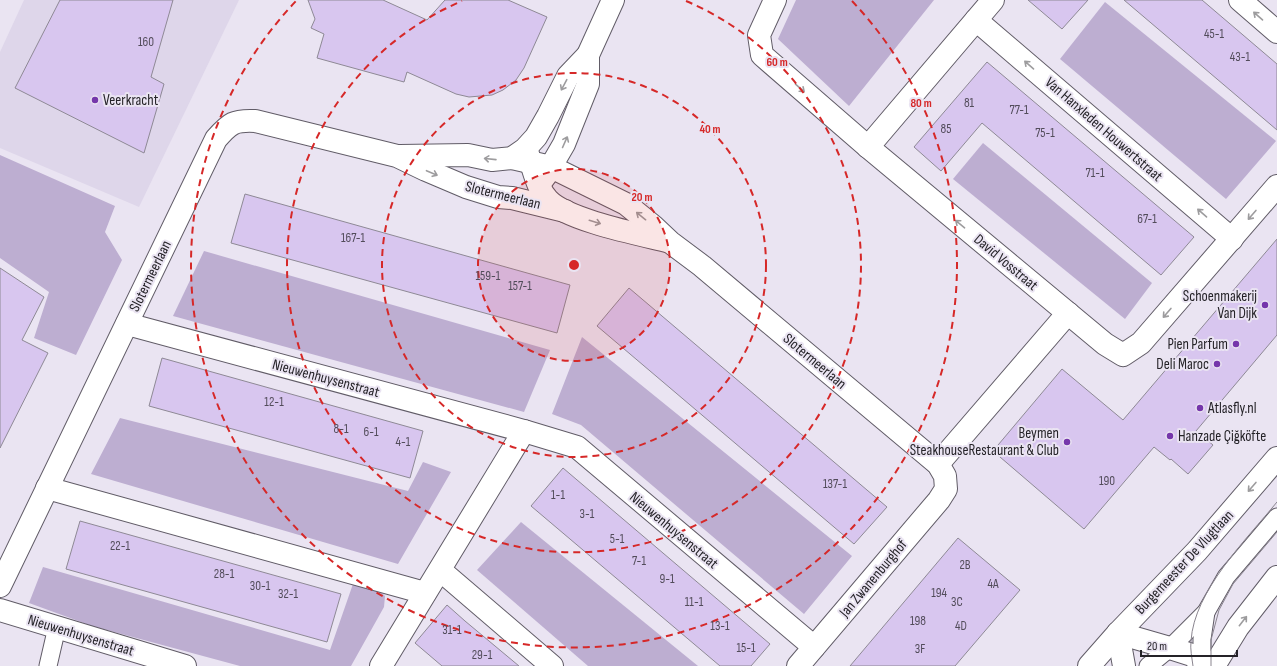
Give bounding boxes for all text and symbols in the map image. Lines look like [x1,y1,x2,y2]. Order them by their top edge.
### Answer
one-way arrow [1254,12,1264,21]
house number: 45-1 [1204,26,1224,42]
house number: 160 [138,34,154,50]
house number: 43-1 [1230,49,1251,65]
text: 60 m [766,55,788,70]
one-way arrow [1023,60,1034,69]
street label: Van Hanxleden Houwertstraat [1041,73,1167,186]
one-way arrow [560,79,567,91]
one-way arrow [795,83,805,93]
place label: Veerkracht [103,91,159,110]
marker: Veerkracht [90,95,100,105]
house number: 81 [964,95,975,111]
text: 80 m [910,96,932,111]
house number: 77-1 [1009,102,1029,118]
house number: 85 [941,121,951,137]
text: 40 m [699,122,721,137]
house number: 75-1 [1035,125,1055,141]
one-way arrow [562,136,569,148]
one-way arrow [484,155,497,163]
house number: 71-1 [1085,165,1105,181]
one-way arrow [426,170,438,177]
street label: Slotermeerlaan [463,177,543,214]
text: 20 m [632,190,652,205]
one-way arrow [1197,209,1207,218]
one-way arrow [1247,210,1256,220]
house number: 67-1 [1137,211,1157,227]
one-way arrow [636,212,647,220]
one-way arrow [589,219,602,226]
one-way arrow [954,219,965,228]
house number: 167-1 [341,230,366,246]
street label: David Vosstraat [970,230,1042,295]
street label: Slotermeerlaan [125,237,176,315]
centre of rings [567,258,581,272]
house number: 159-1 [476,268,501,284]
house number: 157-1 [508,278,532,294]
place label: Schoenmakerij Van Dijk [1183,287,1257,323]
marker: Schoenmakerij Van Dijk [1260,300,1270,310]
one-way arrow [1162,308,1171,319]
street label: Slotermeerlaan [779,329,850,393]
place label: Pien Parfum [1167,335,1228,354]
marker: Pien Parfum [1231,339,1241,349]
street label: Nieuwenhuysenstraat [270,355,382,402]
place label: Deli Maroc [1156,355,1209,374]
marker: Deli Maroc [1212,359,1222,369]
house number: 12-1 [264,394,284,410]
place label: Atlasfly.nl [1207,399,1256,418]
marker: Atlasfly.nl [1195,403,1205,413]
house number: 8-1 [333,421,349,437]
house number: 6-1 [363,424,379,440]
place label: Beymen SteakhouseRestaurant & Club [910,424,1059,460]
place label: Hanzade Çiğköfte [1178,427,1266,446]
marker: Hanzade Çiğköfte [1165,431,1175,441]
house number: 4-1 [396,434,411,450]
marker: Beymen SteakhouseRestaurant & Club [1062,437,1072,447]
house number: 190 [1099,473,1115,489]
house number: 137-1 [823,476,847,492]
one-way arrow [1247,482,1256,493]
house number: 1-1 [551,487,565,503]
street label: Nieuwenhuysenstraat [625,488,722,573]
house number: 3-1 [580,506,595,522]
street label: Burgemeester De Vlugtlaan [1131,506,1238,619]
house number: 5-1 [610,531,625,547]
street label: Jan Zwanenburghof [835,535,912,622]
house number: 22-1 [110,538,130,554]
house number: 7-1 [632,553,646,569]
house number: 2B [959,557,971,573]
house number: 28-1 [214,566,235,582]
house number: 9-1 [659,571,675,587]
house number: 4A [988,576,999,592]
house number: 30-1 [250,578,271,594]
house number: 194 [931,585,947,601]
house number: 32-1 [278,586,299,602]
house number: 11-1 [685,594,704,610]
house number: 3C [951,594,963,610]
street label: Nieuwenhuysenstraat [25,610,137,661]
house number: 198 [910,613,926,629]
one-way arrow [1238,616,1247,627]
house number: 13-1 [710,618,730,634]
house number: 4D [955,618,967,634]
house number: 31-1 [442,622,462,638]
scale bar [1141,632,1237,658]
text: 20 m [1147,639,1167,654]
house number: 15-1 [736,640,756,656]
house number: 3F [915,641,925,657]
house number: 29-1 [472,647,493,663]

